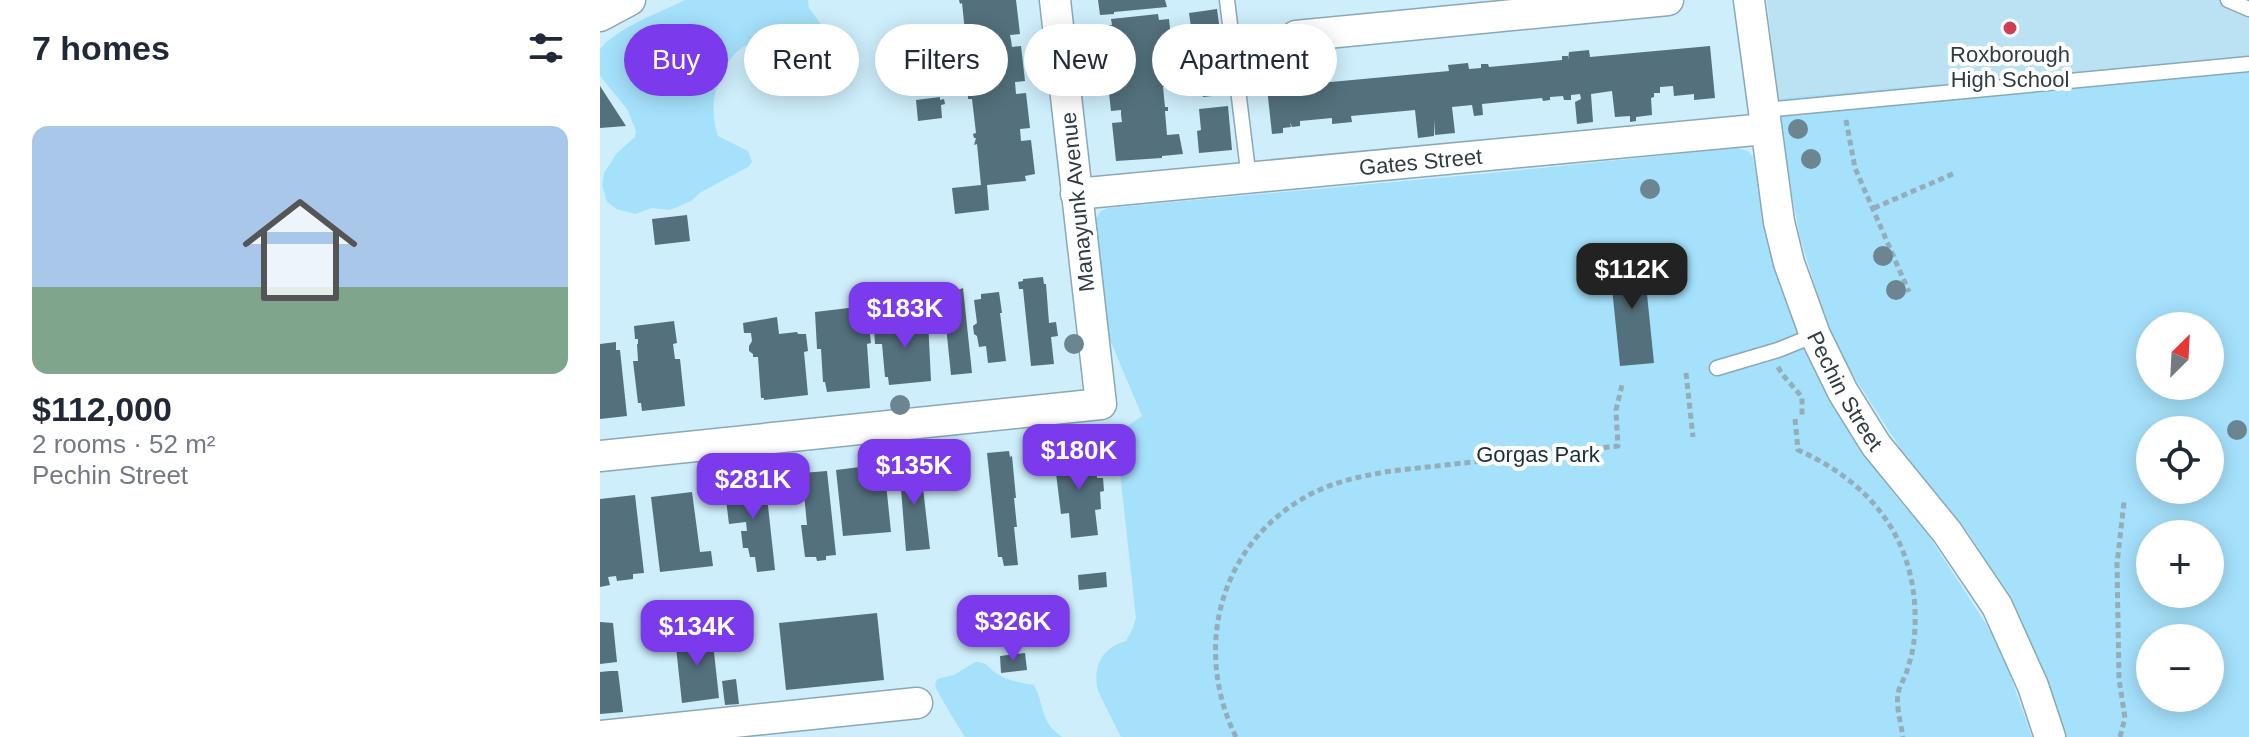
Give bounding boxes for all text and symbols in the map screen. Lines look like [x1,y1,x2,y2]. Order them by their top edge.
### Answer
marker: Roxborough High School [2001,19,2019,37]
chip: Buy [624,24,728,96]
chip: Rent [744,24,859,96]
chip: Filters [875,24,1008,96]
chip: New [1024,24,1136,96]
chip: Apartment [1152,24,1337,96]
icon: filters [524,26,568,70]
text: 7 homes [32,29,170,67]
place label: Roxborough High School [1950,42,2070,92]
street label: Manayunk Avenue [1056,111,1099,293]
street label: Gates Street [1358,144,1483,180]
icon: home [228,178,372,322]
pin: $112K [1576,243,1688,311]
text: $112K [1594,254,1670,284]
pin: $183K [849,282,961,350]
text: $183K [867,293,943,323]
north arrow [2136,312,2224,400]
map controls [2136,312,2224,712]
street label: Pechin Street [1802,327,1887,456]
text: $112,000 [32,390,172,428]
button: locate [2136,416,2224,504]
pin: $180K [1023,424,1135,492]
text: 2 rooms · 52 m² [32,429,216,459]
text: $180K [1041,435,1117,465]
pin: $135K [858,439,970,507]
park label: Gorgas Park [1476,442,1601,467]
text: $135K [876,450,952,480]
pin: $281K [697,453,809,521]
text: Pechin Street [32,460,188,490]
text: $281K [715,464,791,494]
button: + [2136,520,2224,608]
pin: $326K [957,595,1069,663]
pin: $134K [641,600,753,668]
text: $326K [975,606,1051,636]
text: $134K [659,611,735,641]
button: − [2136,624,2224,712]

